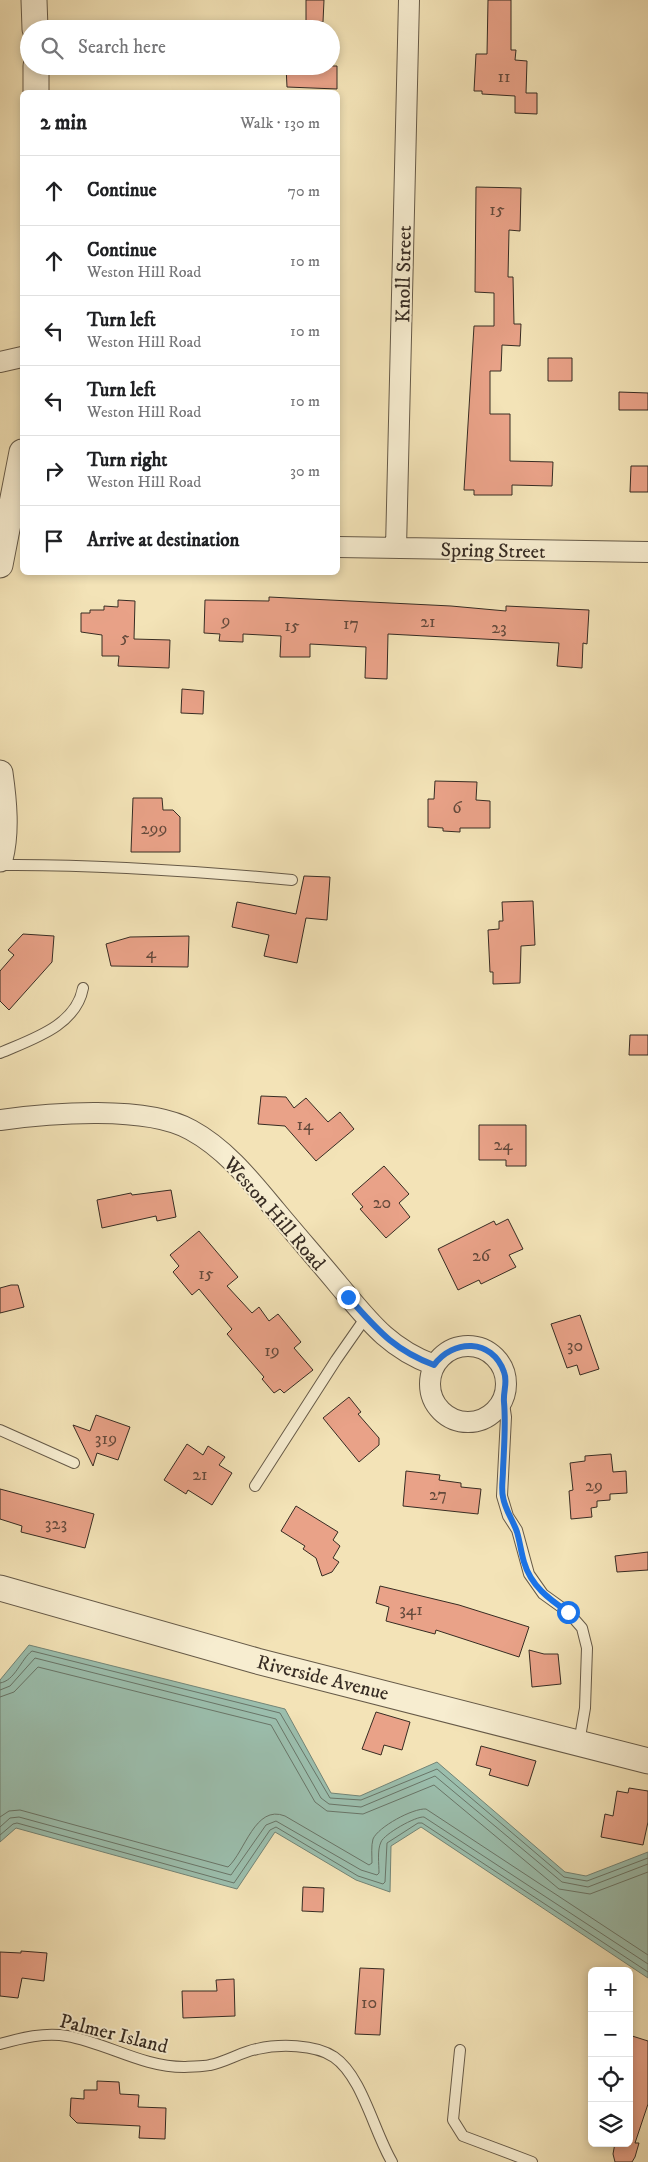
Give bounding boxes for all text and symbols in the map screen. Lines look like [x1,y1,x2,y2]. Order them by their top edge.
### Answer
search box [20,20,340,75]
icon: search [38,34,66,62]
text: Search here [78,36,166,59]
house number: 11 [497,66,511,88]
text: 2 min [40,110,87,136]
text: Walk · 130 m [240,113,320,133]
icon: ahead [40,177,68,205]
text: Continue [87,179,157,202]
text: 70 m [288,181,320,201]
house number: 15 [489,199,505,221]
street label: Knoll Street [391,225,418,323]
text: Continue [87,239,157,262]
icon: ahead [40,247,68,275]
text: 10 m [290,251,320,271]
text: Weston Hill Road [87,262,201,282]
text: Turn left [87,309,156,332]
icon: left [40,317,68,345]
text: 10 m [290,321,320,341]
text: Weston Hill Road [87,332,201,352]
text: Turn left [87,379,156,402]
icon: left [40,387,68,415]
text: 10 m [290,391,320,411]
text: Weston Hill Road [87,402,201,422]
text: Turn right [87,449,167,472]
icon: right [40,457,68,485]
text: 30 m [290,461,320,481]
text: Weston Hill Road [87,472,201,492]
icon: arrive [40,527,68,555]
text: Arrive at destination [87,529,239,552]
street label: Spring Street [440,538,546,565]
house number: 9 [221,610,230,632]
house number: 21 [420,611,436,633]
house number: 17 [343,613,359,635]
house number: 15 [284,615,300,637]
house number: 23 [491,617,507,639]
house number: 5 [121,627,130,649]
house number: 6 [452,797,462,819]
house number: 299 [141,818,167,840]
house number: 4 [146,942,157,964]
house number: 14 [297,1114,314,1136]
house number: 24 [493,1134,513,1156]
street label: Weston Hill Road [217,1151,330,1276]
house number: 20 [373,1192,391,1214]
house number: 26 [472,1245,491,1267]
house number: 15 [198,1263,214,1285]
route end [337,1286,360,1309]
house number: 30 [567,1335,583,1357]
house number: 19 [264,1340,280,1362]
house number: 319 [95,1428,117,1450]
house number: 21 [192,1464,208,1486]
house number: 29 [585,1475,603,1497]
house number: 27 [429,1484,447,1506]
house number: 323 [45,1513,67,1535]
house number: 341 [399,1599,423,1621]
route start [557,1601,580,1624]
street label: Riverside Avenue [254,1650,391,1707]
map controls [588,1967,633,2147]
button: + [588,1967,633,2012]
house number: 10 [361,1992,377,2014]
street label: Palmer Island [57,2009,170,2060]
button: − [588,2012,633,2057]
button: locate [588,2057,633,2102]
button: layers [588,2102,633,2147]

